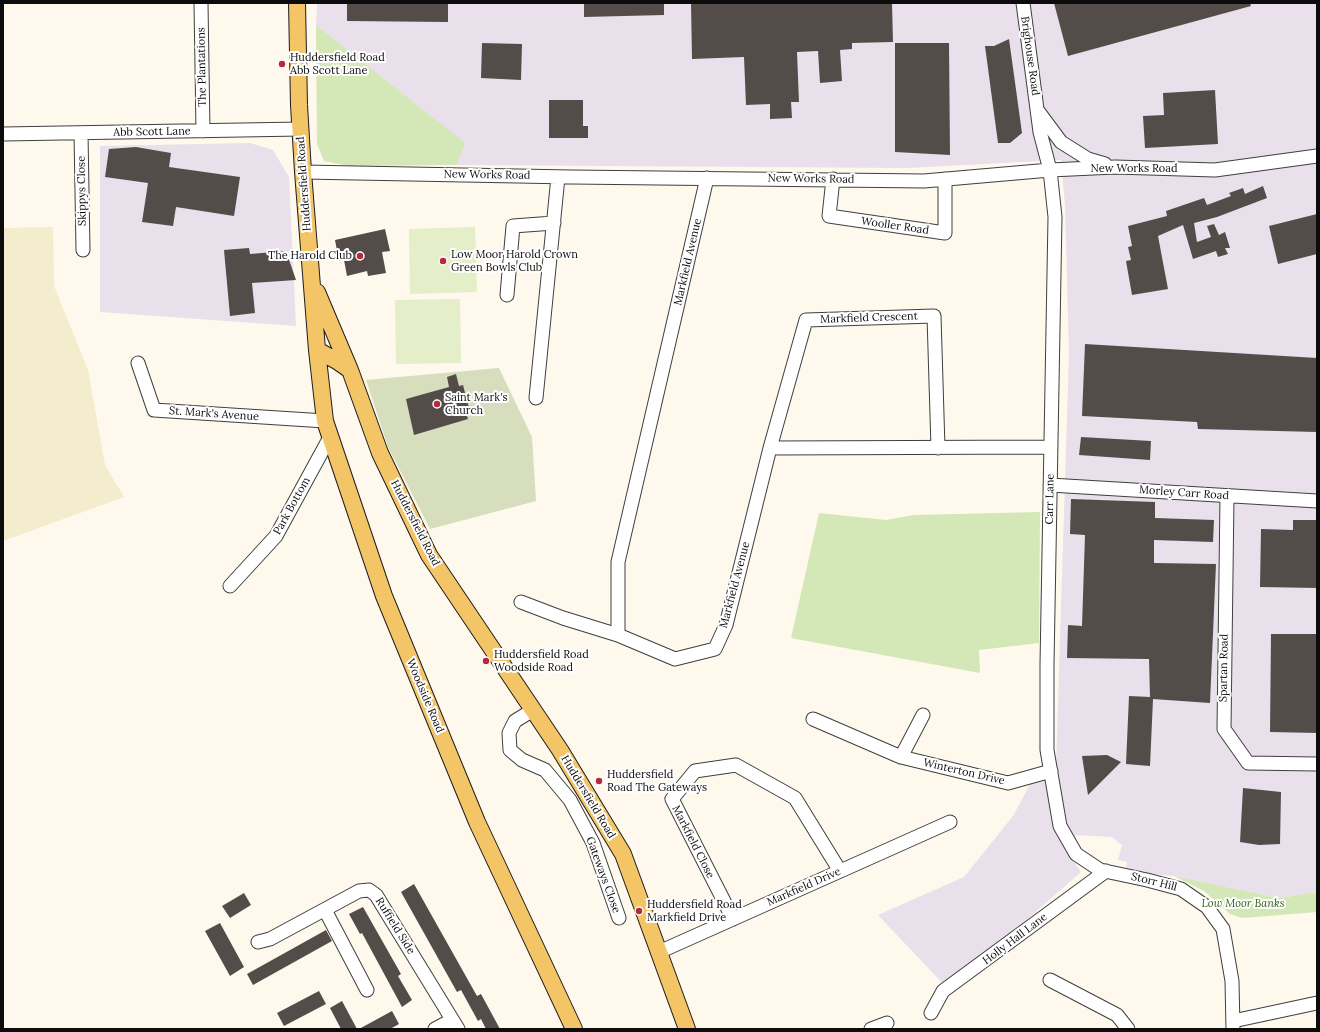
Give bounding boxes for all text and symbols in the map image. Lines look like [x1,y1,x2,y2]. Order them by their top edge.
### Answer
street label: Brighouse Road [1018,15,1042,97]
street label: The Plantations [195,27,209,107]
place label: Huddersfield Road Abb Scott Lane [290,51,385,77]
marker: Huddersfield Road Abb Scott Lane [277,59,287,69]
street label: Abb Scott Lane [113,125,191,139]
street label: Huddersfield Road [294,136,314,232]
street label: Skippys Close [75,156,89,226]
street label: New Works Road [1091,162,1177,176]
street label: New Works Road [443,168,531,182]
street label: New Works Road [767,172,855,186]
street label: Wooller Road [860,215,930,237]
street label: Markfield Avenue [672,217,704,307]
place label: Low Moor Harold Crown Green Bowls Club [451,248,578,274]
place label: The Harold Club [268,249,352,263]
marker: The Harold Club [355,251,365,261]
marker: Low Moor Harold Crown Green Bowls Club [438,256,448,266]
street label: Markfield Crescent [820,310,918,326]
place label: Saint Mark's Church [445,391,508,417]
marker: Saint Mark's Church [432,399,442,409]
street label: St. Mark's Avenue [169,404,259,424]
street label: Carr Lane [1043,474,1057,524]
street label: Park Bottom [271,475,313,537]
street label: Huddersfield Road [388,478,442,568]
street label: Morley Carr Road [1139,483,1229,503]
street label: Markfield Avenue [717,540,753,630]
street label: Spartan Road [1217,634,1231,702]
place label: Huddersfield Road Woodside Road [494,648,589,674]
marker: Huddersfield Road Woodside Road [481,656,491,666]
street label: Woodside Road [403,657,447,735]
street label: Huddersfield Road [558,753,618,841]
street label: Winterton Drive [922,756,1006,788]
place label: Huddersfield Road The Gateways [607,768,707,794]
marker: Huddersfield Road The Gateways [594,776,604,786]
street label: Markfield Close [669,803,717,881]
street label: Gateways Close [583,835,623,915]
street label: Markfield Drive [765,865,843,909]
street label: Storr Hill [1130,870,1178,894]
street label: Ruffield Side [372,895,418,957]
park label: Low Moor Banks [1201,897,1285,911]
place label: Huddersfield Road Markfield Drive [647,898,742,924]
marker: Huddersfield Road Markfield Drive [634,906,644,916]
street label: Holly Hall Lane [980,910,1050,968]

